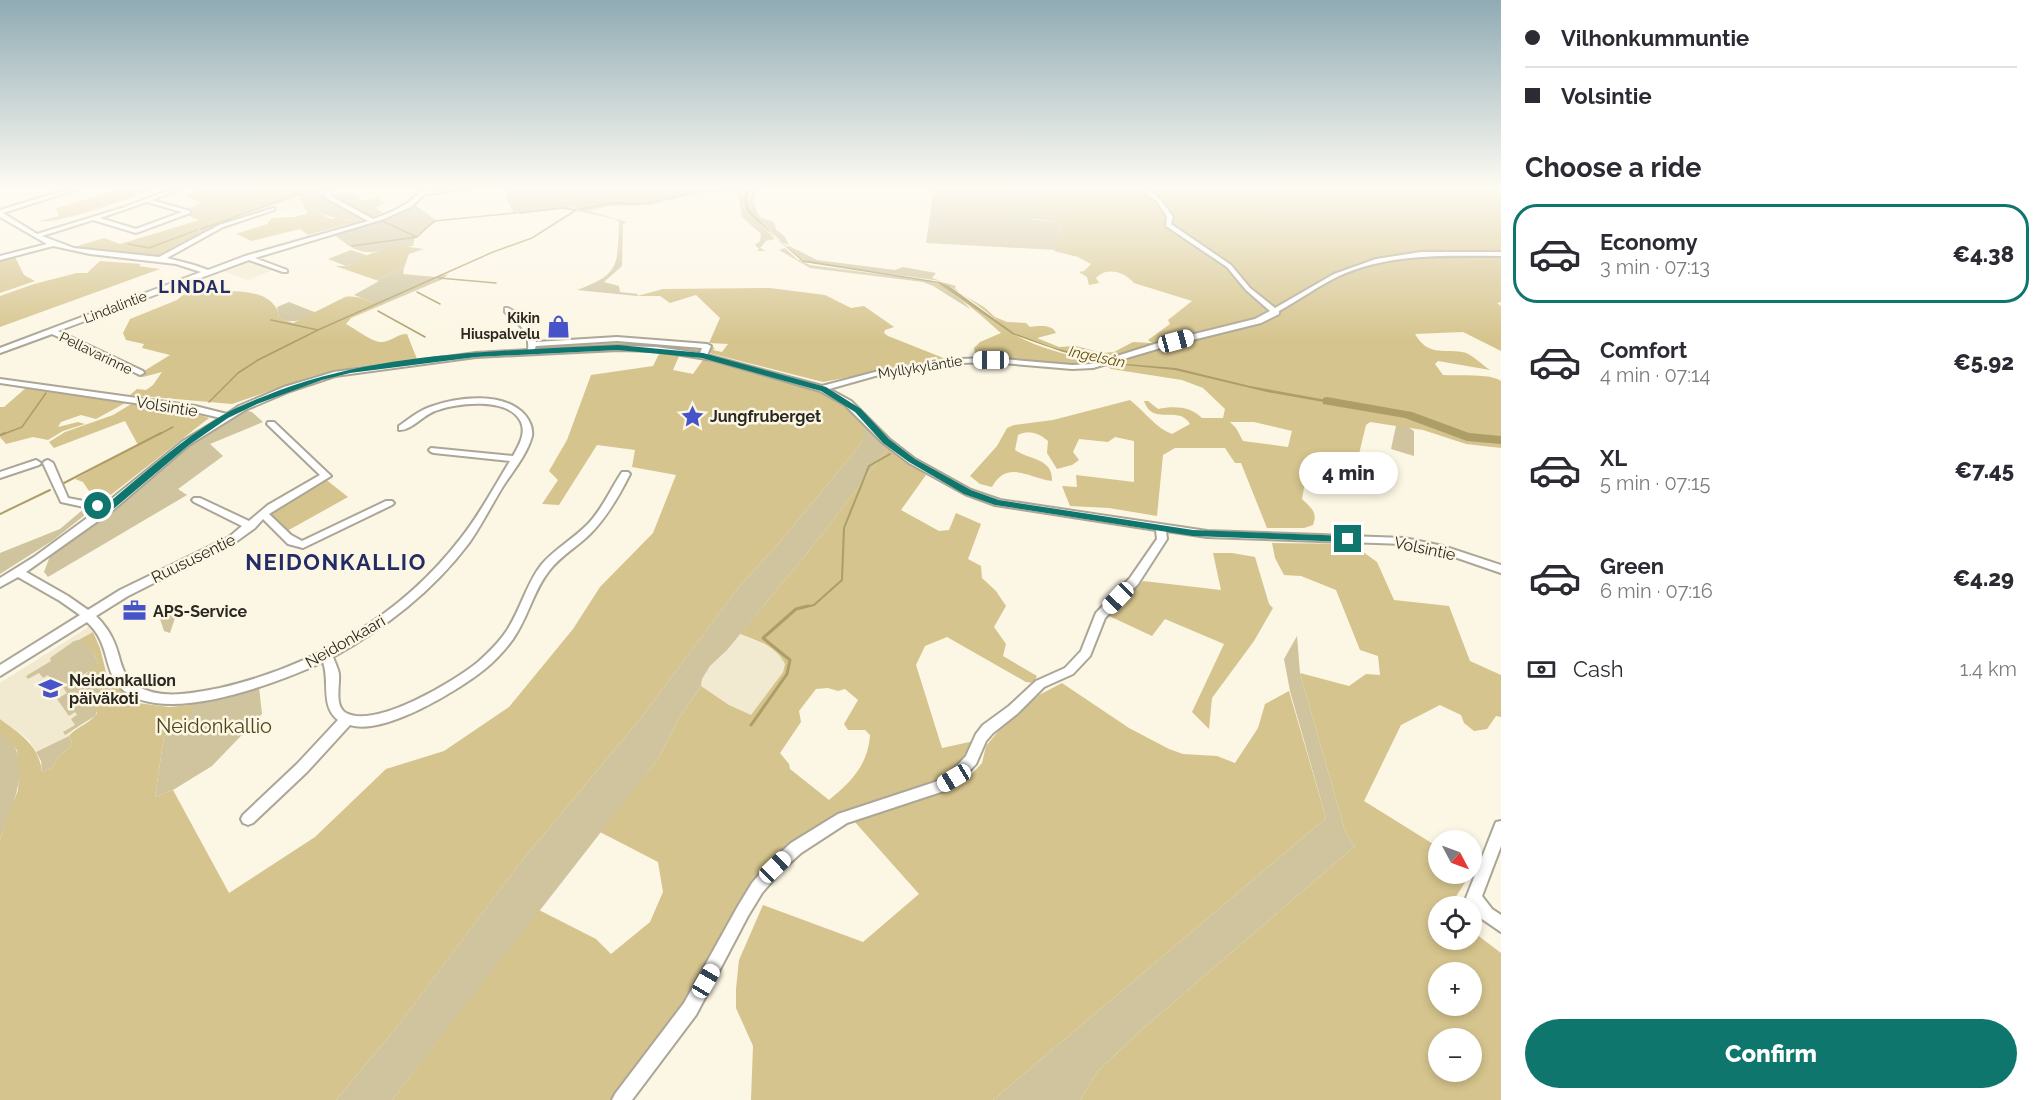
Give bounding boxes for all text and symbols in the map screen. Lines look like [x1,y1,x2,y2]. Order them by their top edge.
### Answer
text: Vilhonkummuntie [1561,25,1749,51]
text: Volsintie [1561,83,1652,109]
text: Choose a ride [1525,152,1701,183]
icon: car [1528,227,1582,281]
text: Economy [1600,229,1698,255]
text: €4.38 [1953,241,2014,267]
text: 3 min · 07:13 [1600,255,1710,279]
district label: LINDAL [158,276,232,297]
street label: Lindalintie [81,288,149,326]
place label: Kikin Hiuspalvelu [461,310,540,342]
shop icon: Kikin Hiuspalvelu [545,313,571,339]
street label: Pellavarinne [57,328,135,378]
car [1156,328,1196,354]
icon: car [1528,335,1582,389]
text: Comfort [1600,337,1687,363]
water label: Ingelsån [1067,342,1127,372]
text: €5.92 [1953,349,2014,375]
car [973,351,1009,369]
street label: Myllykyläntie [877,352,963,382]
text: 4 min · 07:14 [1600,363,1710,387]
street label: Volsintie [135,392,199,421]
place icon: Jungfruberget [679,403,705,429]
place label: Jungfruberget [710,407,821,426]
icon: car [1528,443,1582,497]
text: XL [1600,445,1627,471]
callout: 4 min [1298,452,1398,494]
text: €7.45 [1955,457,2014,483]
text: 4 min [1322,461,1375,485]
text: 5 min · 07:15 [1600,471,1710,495]
route start [84,492,111,519]
route end [1334,525,1361,552]
street label: Ruususentie [148,530,238,587]
street label: Volsintie [1392,533,1457,564]
district label: NEIDONKALLIO [245,549,427,575]
icon: car [1528,551,1582,605]
text: Green [1600,553,1664,579]
text: €4.29 [1953,565,2014,591]
car [1099,579,1137,617]
text: 6 min · 07:16 [1600,579,1713,603]
office icon: APS-Service [122,598,148,624]
place label: APS-Service [153,602,248,621]
street label: Neidonkaari [302,611,388,672]
icon: cash [1525,653,1558,686]
text: Cash [1573,656,1624,682]
text: 1.4 km [1960,657,2017,681]
place label: Neidonkallion päiväkoti [69,671,176,708]
school or university icon: Neidonkallion päiväkoti [38,676,64,702]
park label: Neidonkallio [156,714,272,738]
car [934,761,974,795]
north arrow [1428,830,1482,884]
map controls [1428,830,1482,1082]
car [756,848,794,886]
button: locate [1428,896,1482,950]
car [689,961,723,1001]
button: + [1428,962,1482,1016]
button: Confirm [1525,1019,2017,1088]
button: − [1428,1028,1482,1082]

